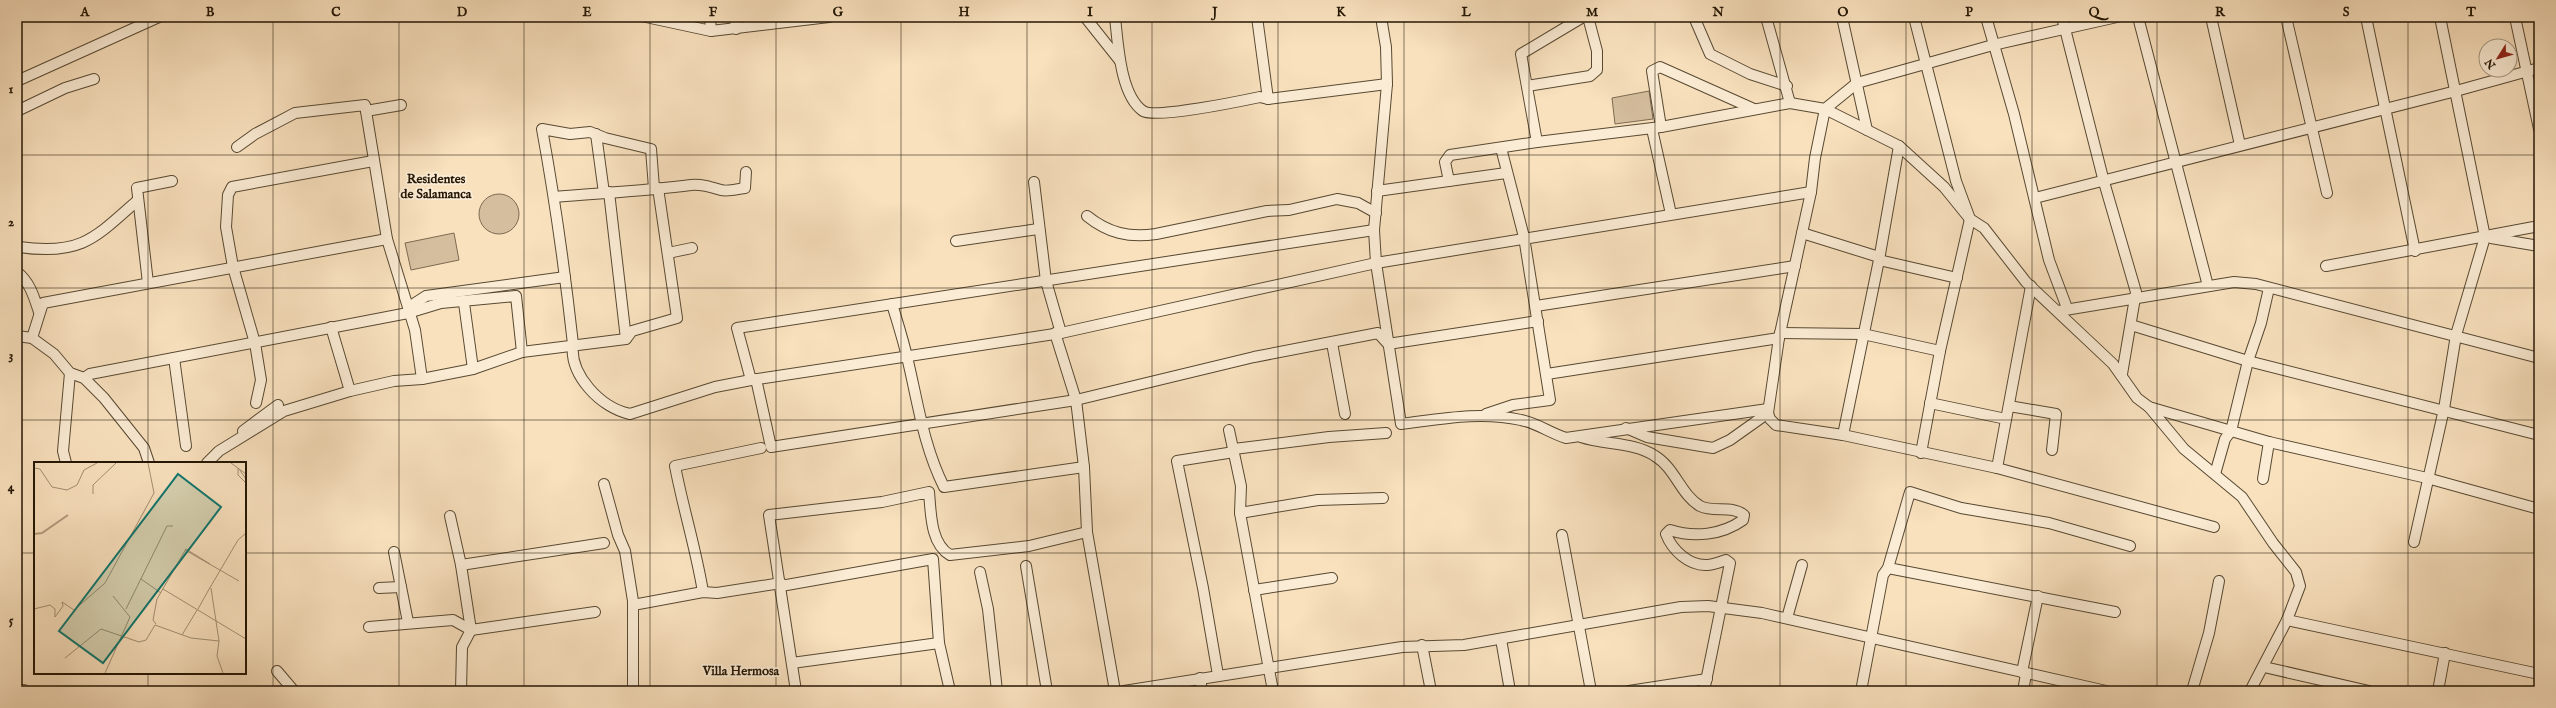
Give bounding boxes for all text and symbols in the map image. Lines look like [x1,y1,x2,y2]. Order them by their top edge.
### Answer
text: A [80,4,91,21]
text: B [206,4,215,21]
text: C [331,4,341,21]
text: D [457,4,468,21]
text: E [582,4,592,21]
text: F [709,4,718,21]
text: G [833,4,844,21]
text: H [958,4,970,21]
text: I [1087,4,1093,21]
text: J [1210,4,1218,21]
text: K [1336,4,1346,21]
text: L [1460,4,1471,21]
text: M [1586,4,1599,21]
text: N [1711,4,1724,21]
text: O [1838,4,1849,21]
text: P [1965,4,1973,21]
text: Q [2089,4,2109,21]
text: R [2215,4,2226,21]
text: S [2343,4,2350,21]
text: T [2465,4,2476,21]
north arrow [2478,38,2518,78]
text: N [2482,55,2500,72]
text: 1 [9,81,14,98]
district label: Residentes de Salamanca [401,171,472,203]
text: 2 [8,214,14,231]
text: 3 [9,347,14,364]
inset map [34,462,246,674]
text: 4 [8,479,15,496]
text: 5 [9,612,14,629]
district label: Villa Hermosa [702,663,780,680]

